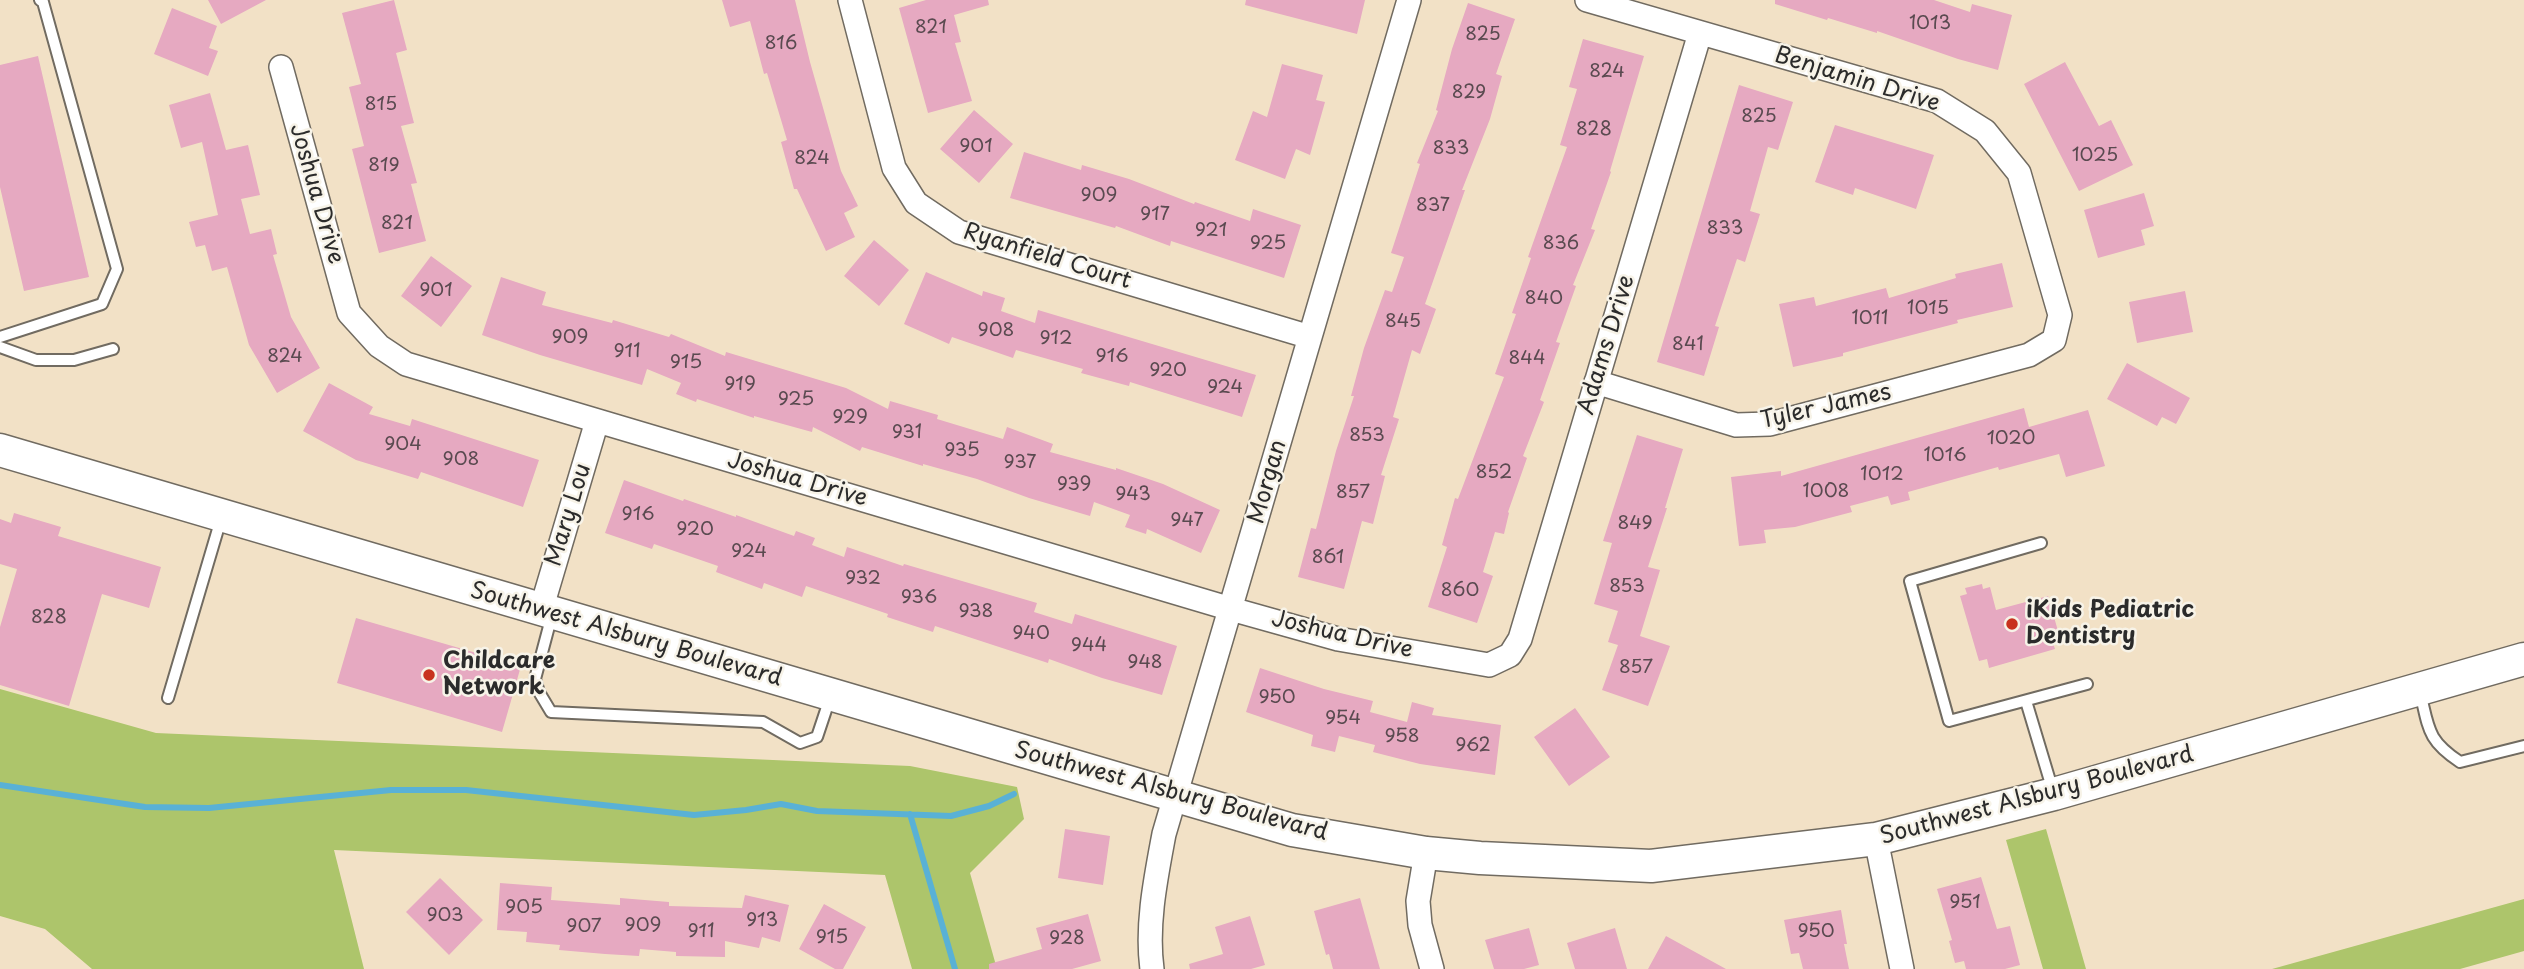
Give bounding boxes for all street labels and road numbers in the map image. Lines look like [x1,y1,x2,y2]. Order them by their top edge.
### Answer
street label: Benjamin Drive [1771,42,1943,118]
street label: Joshua Drive [283,121,349,267]
street label: Ryanfield Court [960,218,1134,296]
street label: Adams Drive [1573,272,1641,418]
street label: Tyler James [1758,379,1894,435]
street label: Morgan [1243,437,1293,527]
street label: Joshua Drive [724,447,870,513]
street label: Mary Lou [540,460,598,570]
street label: Southwest Alsbury Boulevard [467,577,785,693]
street label: Joshua Drive [1269,605,1415,665]
street label: Southwest Alsbury Boulevard [1011,737,1331,847]
street label: Southwest Alsbury Boulevard [1877,741,2197,851]

